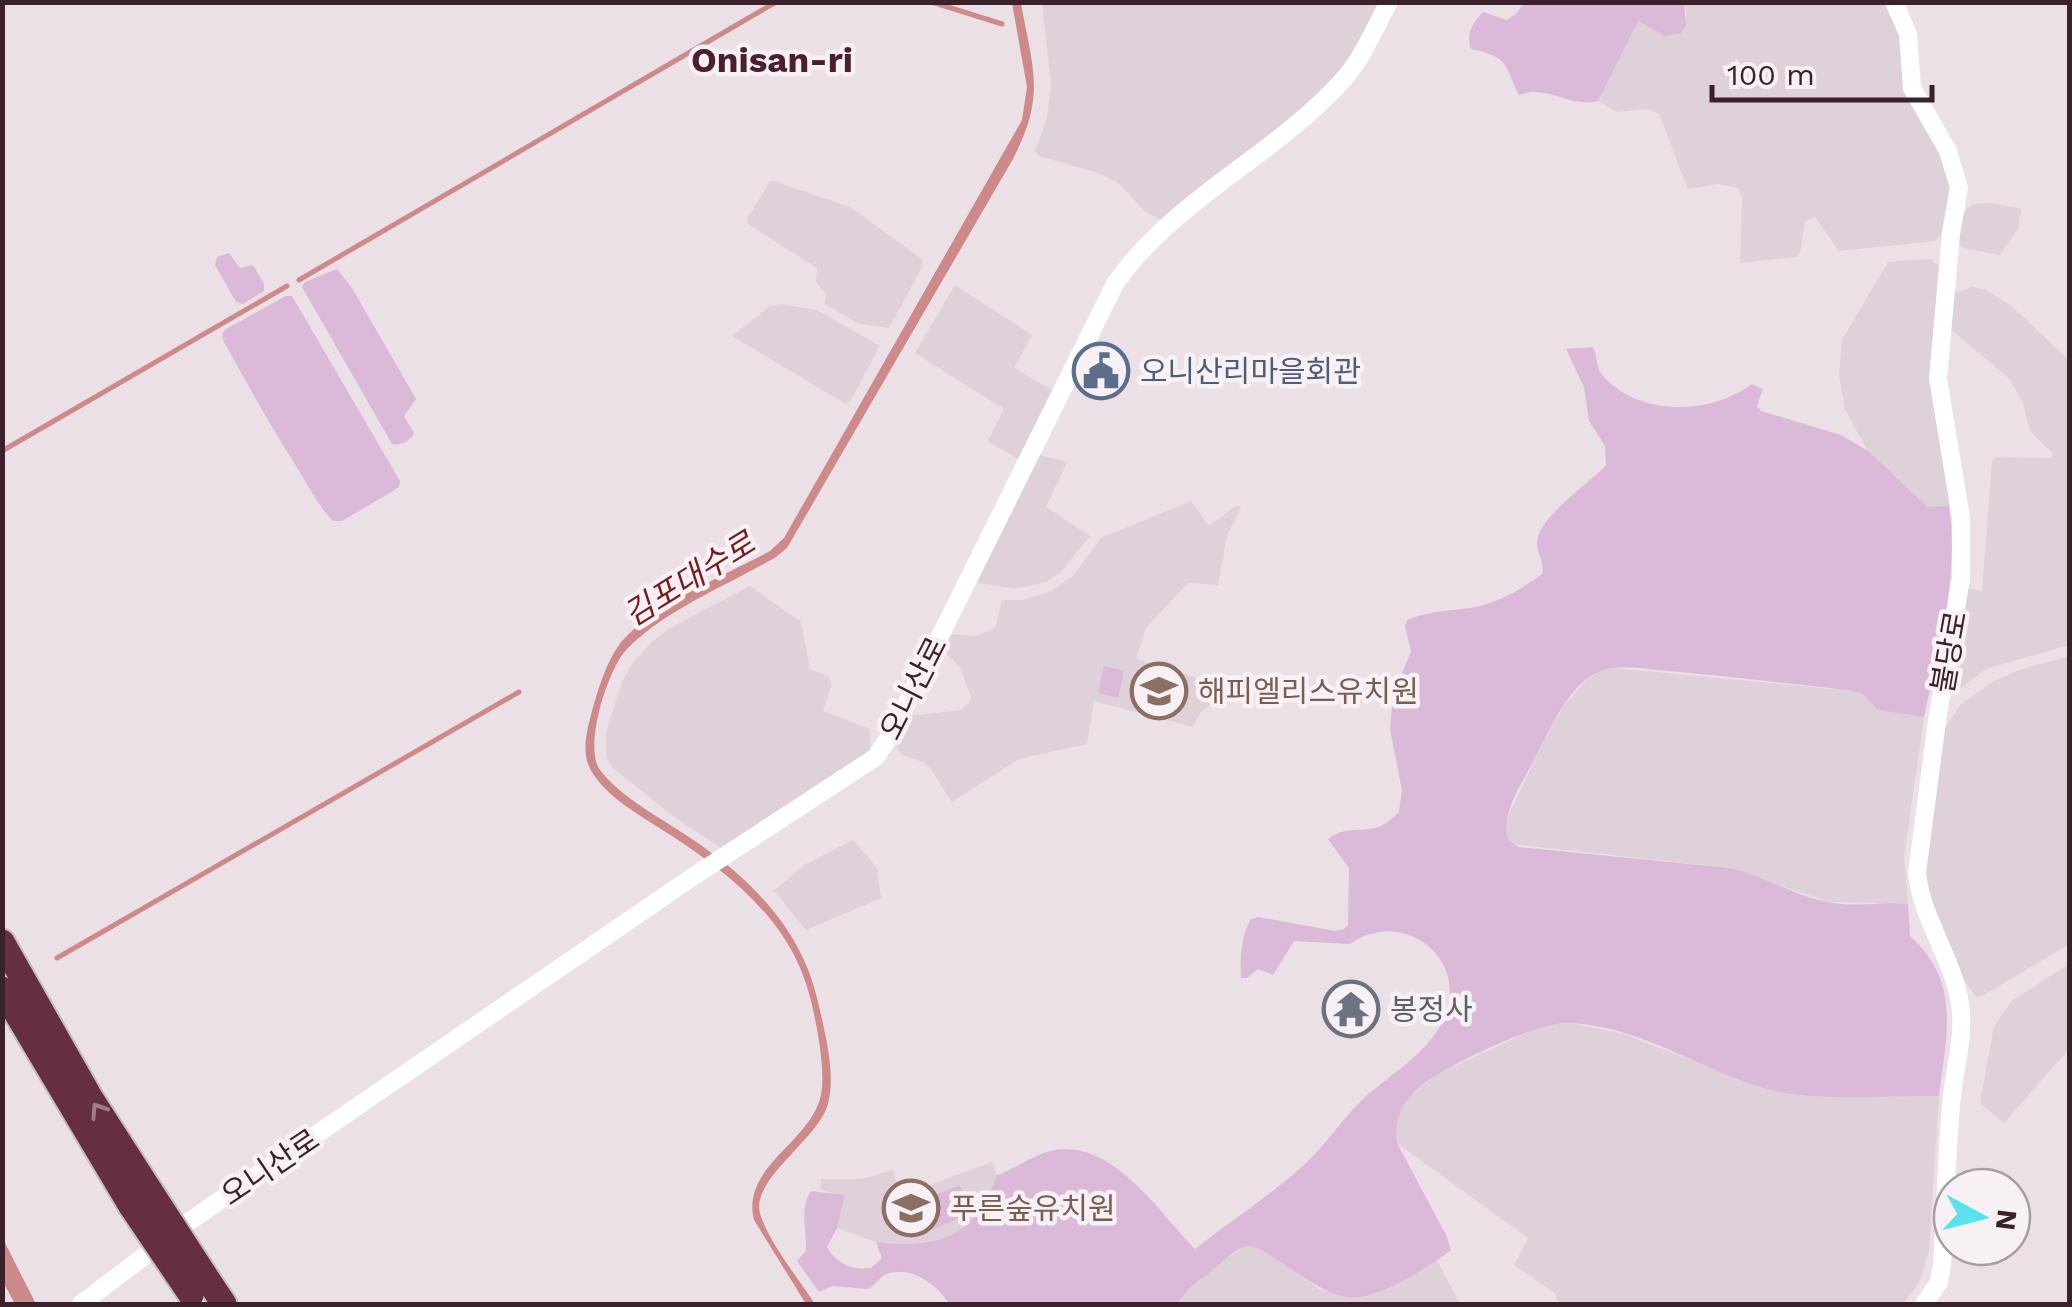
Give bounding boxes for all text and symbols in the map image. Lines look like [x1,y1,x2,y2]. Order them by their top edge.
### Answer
district label: Onisan-ri [691,39,853,81]
scale bar [1712,40,1932,102]
text: 100 m [1727,57,1815,92]
public building icon: 오니산리마을회관 [1071,341,1131,401]
place label: 오니산리마을회관 [1140,354,1361,389]
water label: 김포대수로 [617,523,763,634]
street label: 불당로 [1925,608,1973,696]
street label: 오니산로 [872,631,954,745]
school or university icon: 해피엘리스유치원 [1129,661,1189,721]
place label: 해피엘리스유치원 [1198,674,1419,709]
temple icon: 봉정사 [1321,979,1381,1039]
place label: 봉정사 [1390,992,1473,1027]
one-way arrow [92,1102,111,1120]
street label: 오니산로 [214,1122,326,1212]
north arrow [1932,1167,2032,1267]
school or university icon: 푸른숲유치원 [881,1178,941,1238]
place label: 푸른숲유치원 [950,1191,1116,1226]
text: N [1989,1208,2024,1232]

